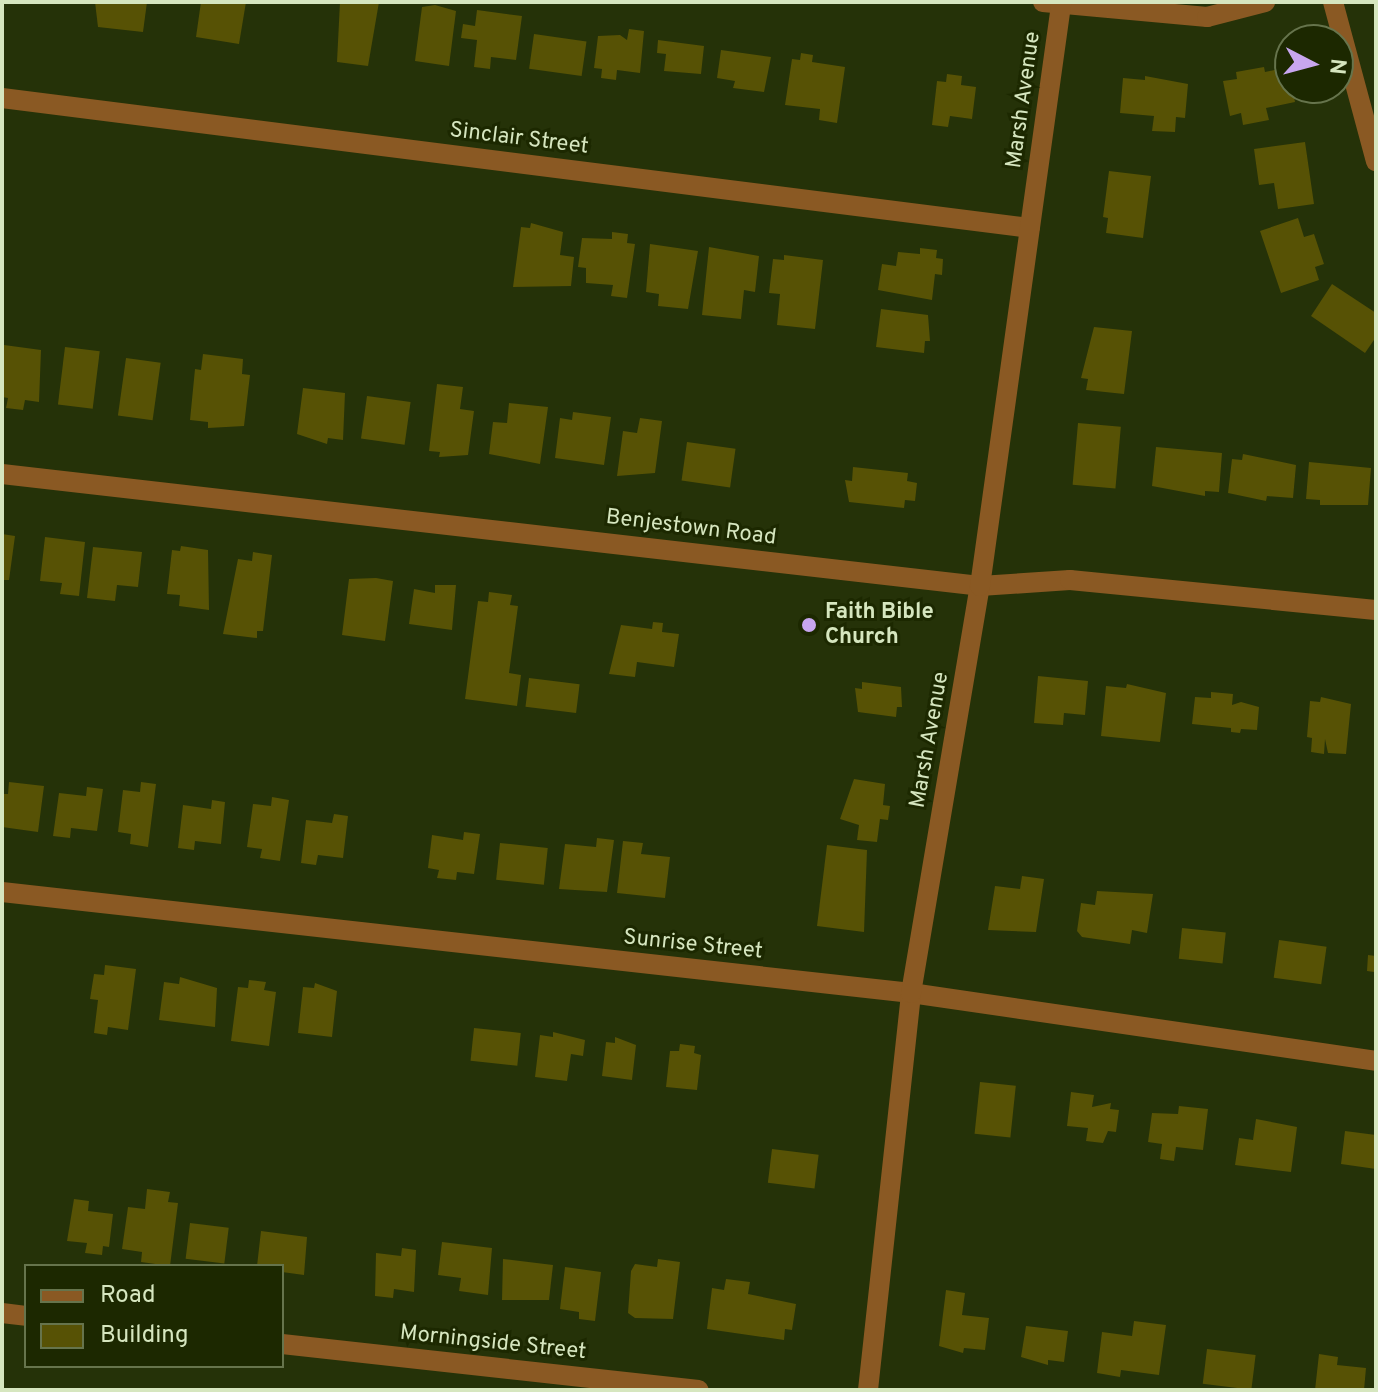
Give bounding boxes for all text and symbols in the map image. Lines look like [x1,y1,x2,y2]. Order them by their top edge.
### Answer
north arrow [1274,24,1354,104]
street label: Marsh Avenue [1001,30,1047,170]
text: N [1322,57,1351,76]
street label: Sinclair Street [448,117,590,161]
street label: Benjestown Road [604,504,778,552]
place label: Faith Bible Church [825,599,934,650]
marker: Faith Bible Church [800,616,818,634]
street label: Marsh Avenue [905,669,955,811]
street label: Sunrise Street [622,925,764,965]
legend [24,1264,284,1368]
text: Road [100,1281,156,1311]
street label: Morningside Street [399,1320,587,1366]
text: Building [100,1321,189,1351]

